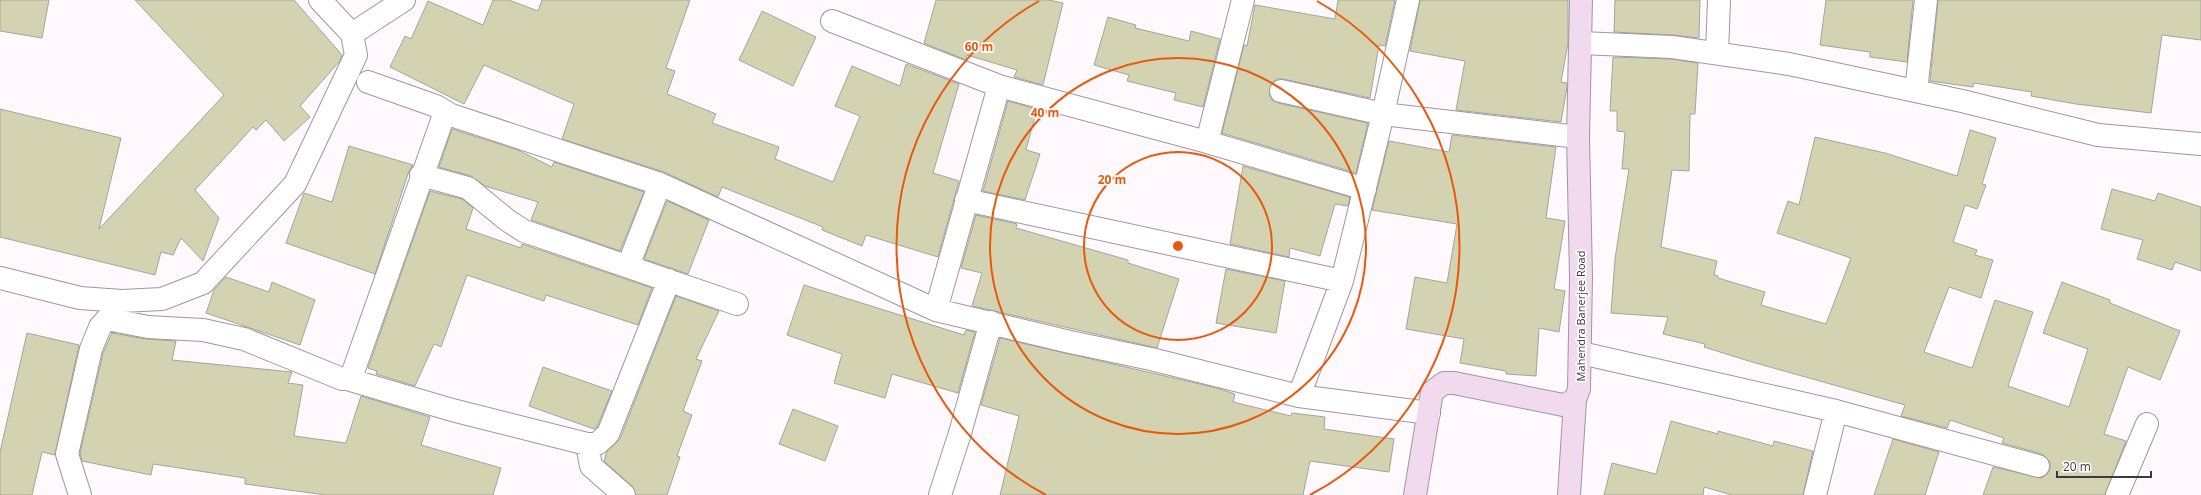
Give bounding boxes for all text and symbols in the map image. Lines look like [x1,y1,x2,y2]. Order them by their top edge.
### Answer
text: 60 m [965,38,993,55]
text: 40 m [1031,104,1059,121]
text: 20 m [1098,171,1126,188]
centre of rings [1171,239,1185,253]
street label: Mahendra Banerjee Road [1573,251,1588,381]
scale bar [2057,453,2151,479]
text: 20 m [2063,458,2091,475]

